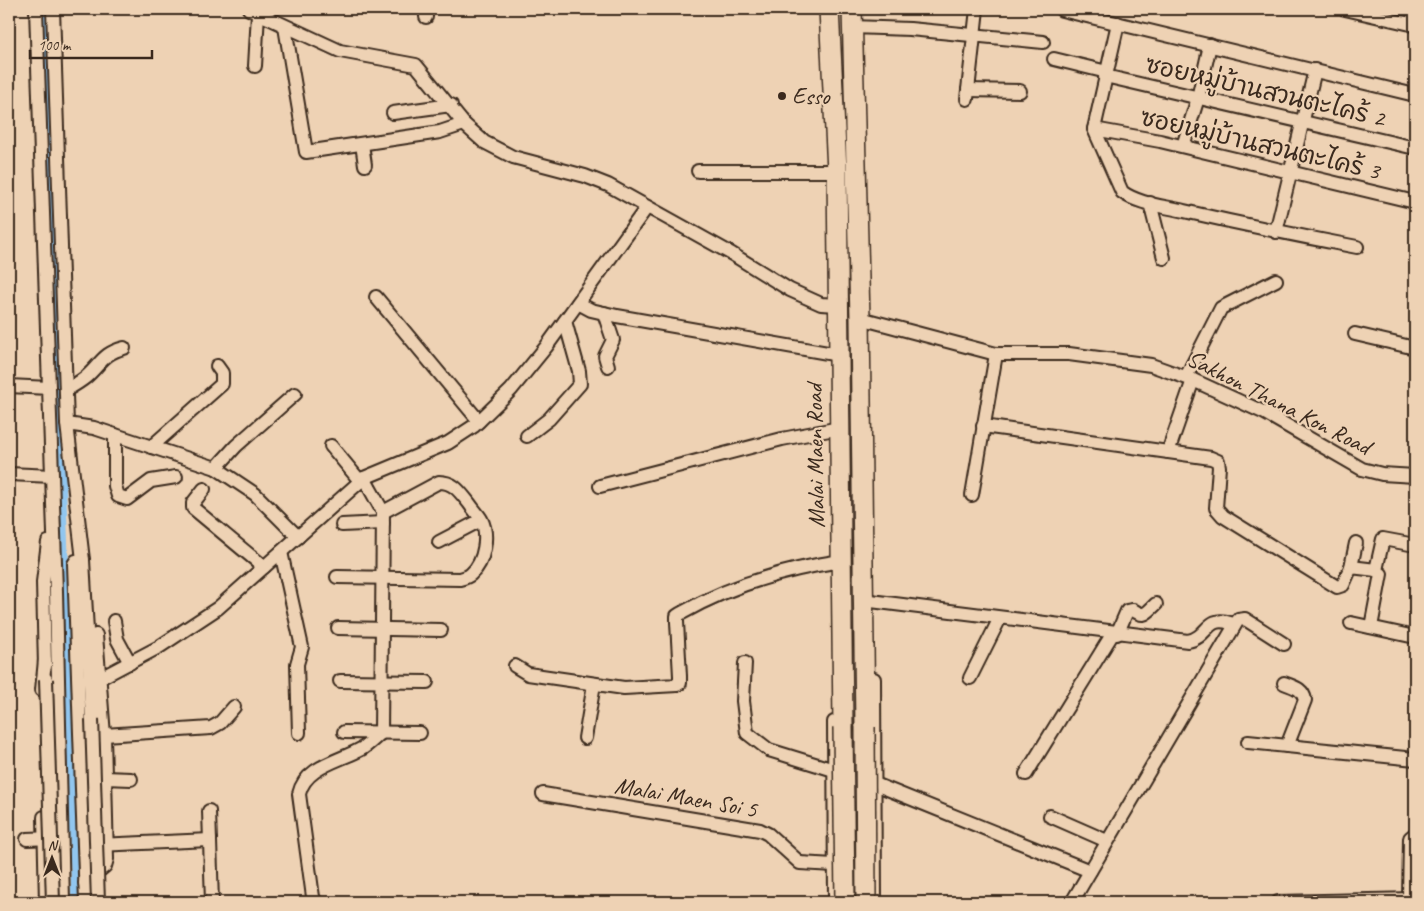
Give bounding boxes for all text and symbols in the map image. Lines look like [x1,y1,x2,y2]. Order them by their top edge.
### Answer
scale bar [30,28,152,60]
text: 100 m [38,36,72,55]
street label: ซอยหมู่บ้านสวนตะไคร้ 2 [1142,48,1390,137]
place label: Esso [792,81,831,111]
marker: Esso [776,90,788,102]
street label: ซอยหมู่บ้านสวนตะไคร้ 3 [1137,101,1385,190]
street label: Sakhon Thana Kon Road [1182,343,1379,463]
street label: Malai Maen Road [799,380,831,528]
street label: Malai Maen Soi 5 [613,770,761,824]
north arrow [28,834,78,884]
text: N [48,837,59,854]

